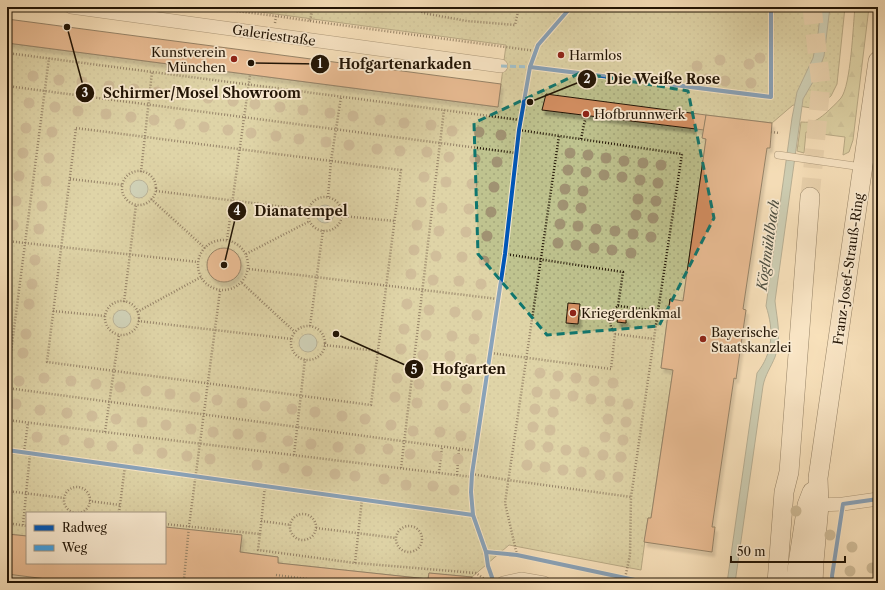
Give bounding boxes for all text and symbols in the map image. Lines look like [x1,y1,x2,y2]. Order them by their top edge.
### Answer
street label: Galeriestraße [231,21,317,49]
place label: Kunstverein München [151,44,226,75]
place label: Harmlos [569,47,622,63]
marker: Harmlos [556,50,566,60]
callout: Hofgartenarkaden [310,51,479,77]
marker: Kunstverein München [229,54,239,64]
text: Hofgartenarkaden [338,55,472,73]
text: 1 [317,56,323,71]
callout: Die Weiße Rose [577,66,728,92]
text: Die Weiße Rose [606,70,720,88]
text: 2 [583,71,591,86]
callout: Schirmer/Mosel Showroom [75,80,309,106]
text: Schirmer/Mosel Showroom [103,84,301,102]
text: 3 [82,85,89,100]
place label: Hofbrunnwerk [594,106,686,122]
marker: Hofbrunnwerk [581,109,591,119]
street label: Franz-Josef-Strauß-Ring [829,192,867,346]
callout: Dianatempel [227,198,356,224]
water label: Köglmühlbach [753,198,783,293]
text: Dianatempel [254,202,348,220]
text: 4 [233,203,241,218]
place label: Kriegerdenkmal [581,305,681,321]
marker: Kriegerdenkmal [568,308,578,318]
place label: Bayerische Staatskanzlei [711,324,791,355]
marker: Bayerische Staatskanzlei [698,334,708,344]
callout: Hofgarten [404,356,514,382]
text: Hofgarten [432,360,506,378]
text: 5 [411,362,418,377]
legend [26,512,166,564]
text: Radweg [62,520,108,535]
scale bar [731,538,845,564]
text: Weg [61,540,88,555]
text: 50 m [737,544,766,559]

